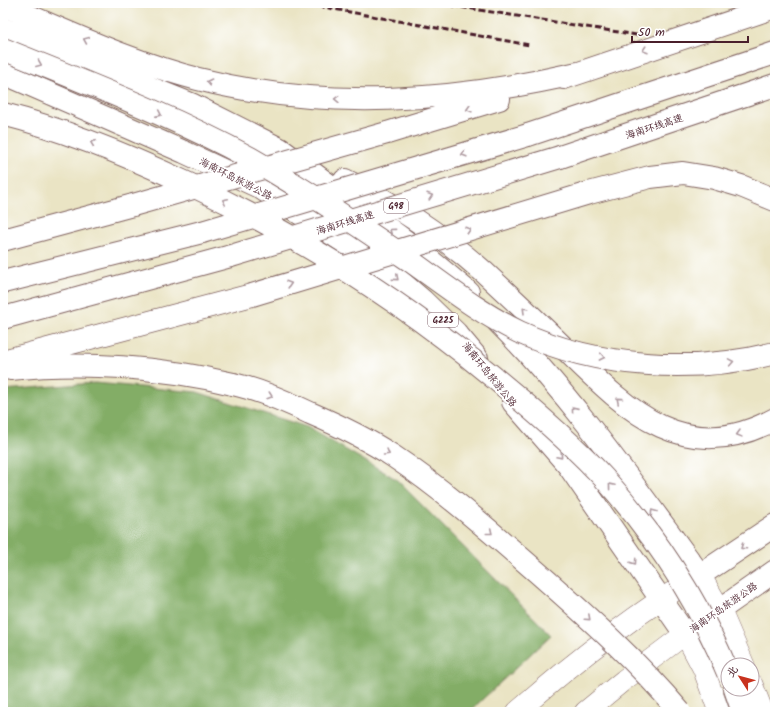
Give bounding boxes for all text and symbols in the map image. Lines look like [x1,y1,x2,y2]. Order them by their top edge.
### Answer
scale bar [632,18,748,44]
text: 50 m [638,23,665,42]
one-way arrow [83,36,90,44]
one-way arrow [642,46,649,54]
one-way arrow [35,59,43,67]
one-way arrow [206,78,212,86]
one-way arrow [334,95,340,103]
one-way arrow [465,104,472,113]
one-way arrow [155,109,163,117]
street label: 海南环线高速 [623,110,685,144]
one-way arrow [90,139,97,147]
one-way arrow [460,149,467,158]
street label: 海南环岛旅游公路 [196,154,275,204]
one-way arrow [426,192,433,201]
one-way arrow [221,198,229,206]
road number: G98 [384,199,408,213]
street label: 海南环线高速 [314,207,376,239]
one-way arrow [464,226,471,235]
one-way arrow [389,229,396,236]
one-way arrow [392,274,399,281]
one-way arrow [286,280,293,289]
one-way arrow [522,307,530,315]
road number: G225 [428,313,458,327]
street label: 海南环岛旅游公路 [458,339,521,411]
one-way arrow [598,353,605,361]
one-way arrow [728,358,734,367]
one-way arrow [267,391,274,400]
one-way arrow [617,397,624,404]
one-way arrow [571,407,578,414]
one-way arrow [736,429,743,438]
one-way arrow [383,448,390,456]
one-way arrow [555,451,562,459]
one-way arrow [608,484,615,491]
one-way arrow [650,509,658,516]
one-way arrow [485,528,493,535]
one-way arrow [740,542,747,549]
one-way arrow [629,558,636,565]
street label: 海南环岛旅游公路 [686,578,761,637]
one-way arrow [583,613,591,620]
north arrow [720,657,760,697]
text: 北 [722,662,743,681]

